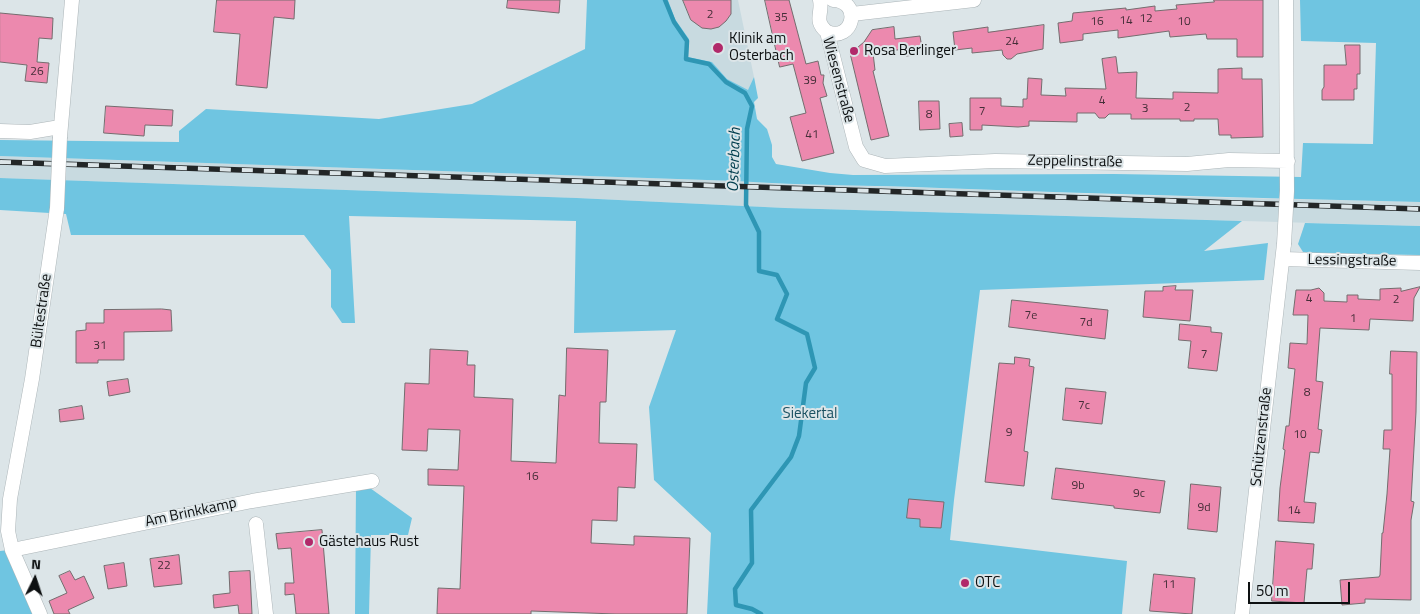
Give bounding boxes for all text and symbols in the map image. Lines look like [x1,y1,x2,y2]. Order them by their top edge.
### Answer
house number: 2 [707,8,713,22]
house number: 35 [774,11,788,25]
house number: 12 [1139,12,1153,26]
house number: 14 [1119,14,1133,28]
house number: 16 [1090,15,1104,29]
house number: 10 [1177,15,1191,29]
place label: Klinik am Osterbach [729,30,794,65]
street label: Wiesenstraße [818,35,858,125]
house number: 24 [1005,35,1019,49]
marker: Klinik am Osterbach [711,41,725,55]
place label: Rosa Berlinger [864,42,956,60]
marker: Rosa Berlinger [848,45,860,57]
house number: 26 [30,65,44,79]
house number: 39 [803,74,817,88]
house number: 4 [1099,94,1105,108]
house number: 2 [1184,101,1190,115]
house number: 3 [1142,102,1148,116]
house number: 7 [979,105,985,119]
house number: 8 [926,108,932,122]
water label: Osterbach [724,127,746,193]
house number: 41 [805,128,819,142]
street label: Zeppelinstraße [1027,152,1123,172]
street label: Lessingstraße [1307,251,1397,271]
street label: Bültestraße [28,273,56,349]
house number: 4 [1306,292,1312,306]
house number: 2 [1393,293,1399,307]
house number: 7e [1025,309,1037,323]
house number: 1 [1350,312,1356,326]
house number: 7d [1079,316,1093,330]
house number: 31 [93,339,107,353]
house number: 7 [1201,348,1207,362]
house number: 8 [1304,386,1310,400]
street label: Schützenstraße [1248,387,1276,487]
house number: 7c [1078,399,1090,413]
park label: Siekertal [783,405,837,423]
house number: 9 [1006,426,1012,440]
house number: 10 [1293,428,1307,442]
house number: 16 [525,470,539,484]
house number: 9b [1071,479,1085,493]
house number: 9c [1133,487,1145,501]
street label: Am Brinkkamp [144,495,238,531]
house number: 9d [1197,501,1211,515]
house number: 14 [1287,504,1301,518]
place label: Gästehaus Rust [319,533,419,551]
marker: Gästehaus Rust [303,536,315,548]
text: N [31,553,42,574]
north arrow [10,554,60,604]
house number: 22 [157,559,171,573]
scale bar [1250,572,1352,604]
place label: OTC [975,574,1000,592]
marker: OTC [959,577,971,589]
house number: 11 [1162,578,1176,592]
text: 50 m [1256,579,1289,602]

